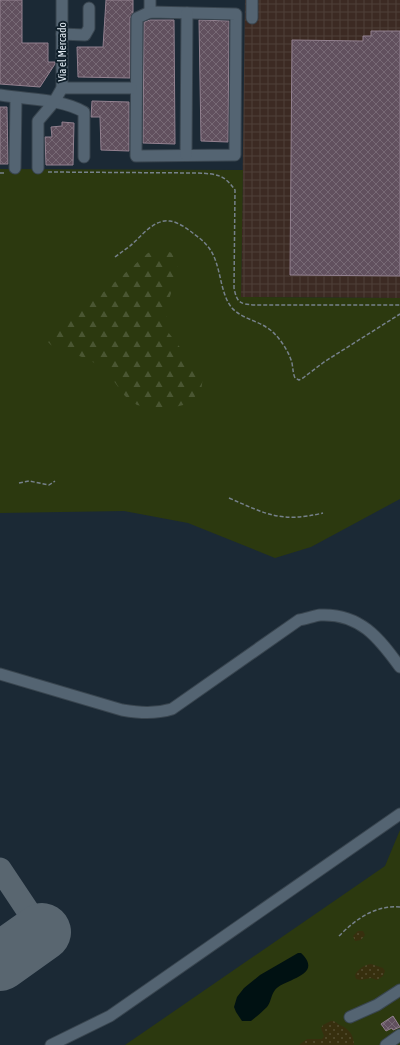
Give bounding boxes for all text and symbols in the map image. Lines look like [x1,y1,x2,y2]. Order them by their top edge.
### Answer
street label: Via el Mercado [56,22,68,82]

